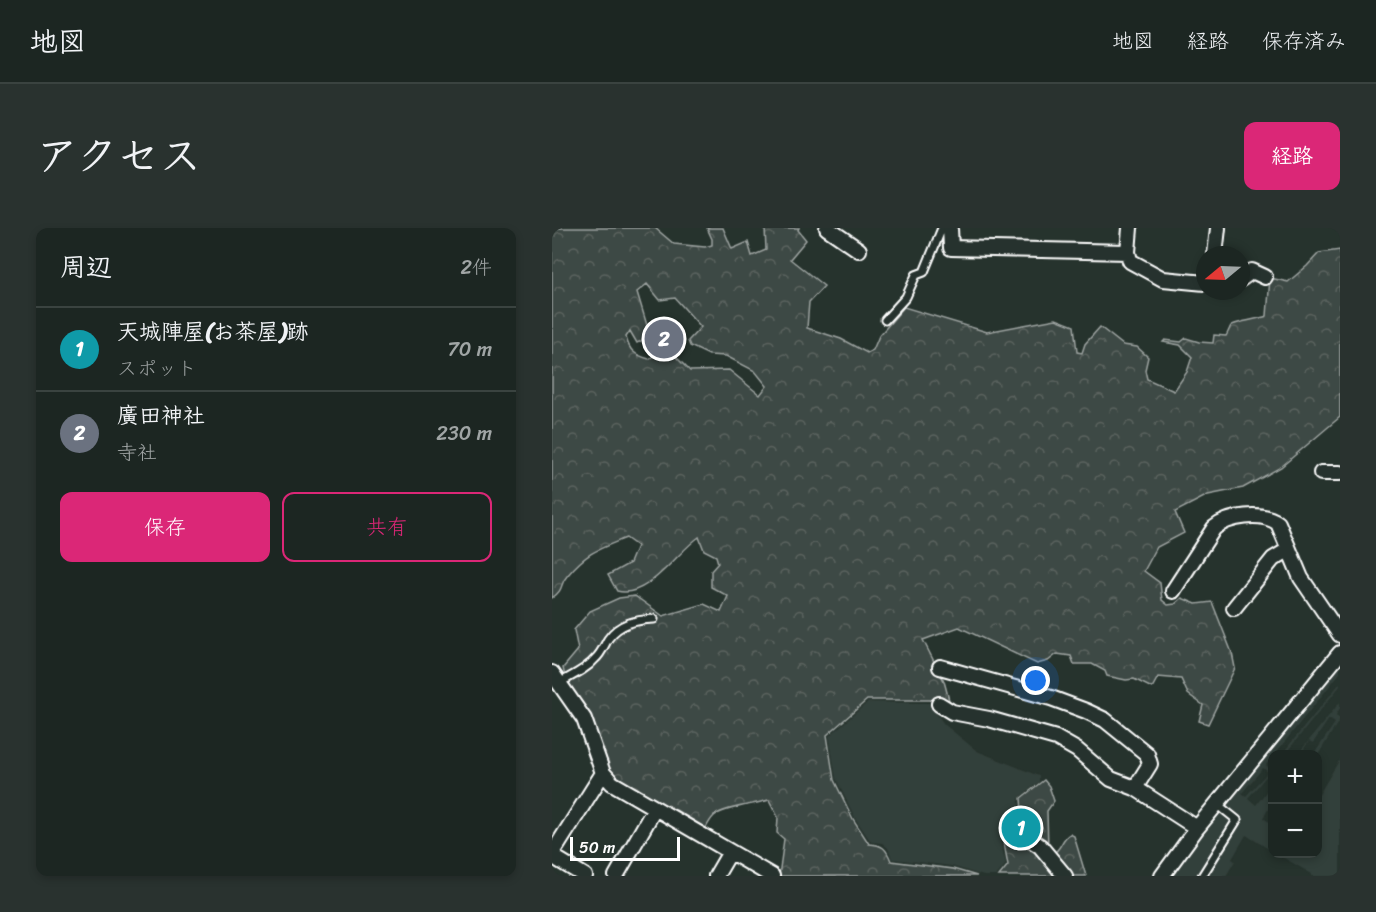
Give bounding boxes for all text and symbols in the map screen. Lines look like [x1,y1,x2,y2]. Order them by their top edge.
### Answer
text: 地図 [30,17,86,66]
text: 地図 [1112,22,1154,60]
text: 経路 [1187,22,1229,60]
text: 保存済み [1262,22,1346,60]
text: アクセス [36,119,201,193]
button: 経路 [1244,122,1340,190]
text: 周辺 [60,244,112,290]
north arrow [1196,246,1250,300]
text: 2件 [460,250,492,285]
text: 天城陣屋(お茶屋)跡 [117,312,309,351]
pin: 2 [644,316,684,362]
text: 1 [75,332,84,367]
text: 70 m [447,332,492,367]
text: スポット [117,351,197,386]
text: 廣田神社 [117,396,205,435]
text: 2 [74,416,85,451]
text: 230 m [436,416,492,451]
text: 寺社 [117,435,157,470]
button: 保存 [60,492,270,562]
button: 共有 [282,492,492,562]
your location [1021,666,1050,695]
map controls [1268,750,1322,858]
button: + [1268,750,1322,804]
button: − [1268,804,1322,858]
pin: 1 [1002,806,1040,850]
text: 50 m [579,833,615,862]
scale bar [570,834,680,862]

